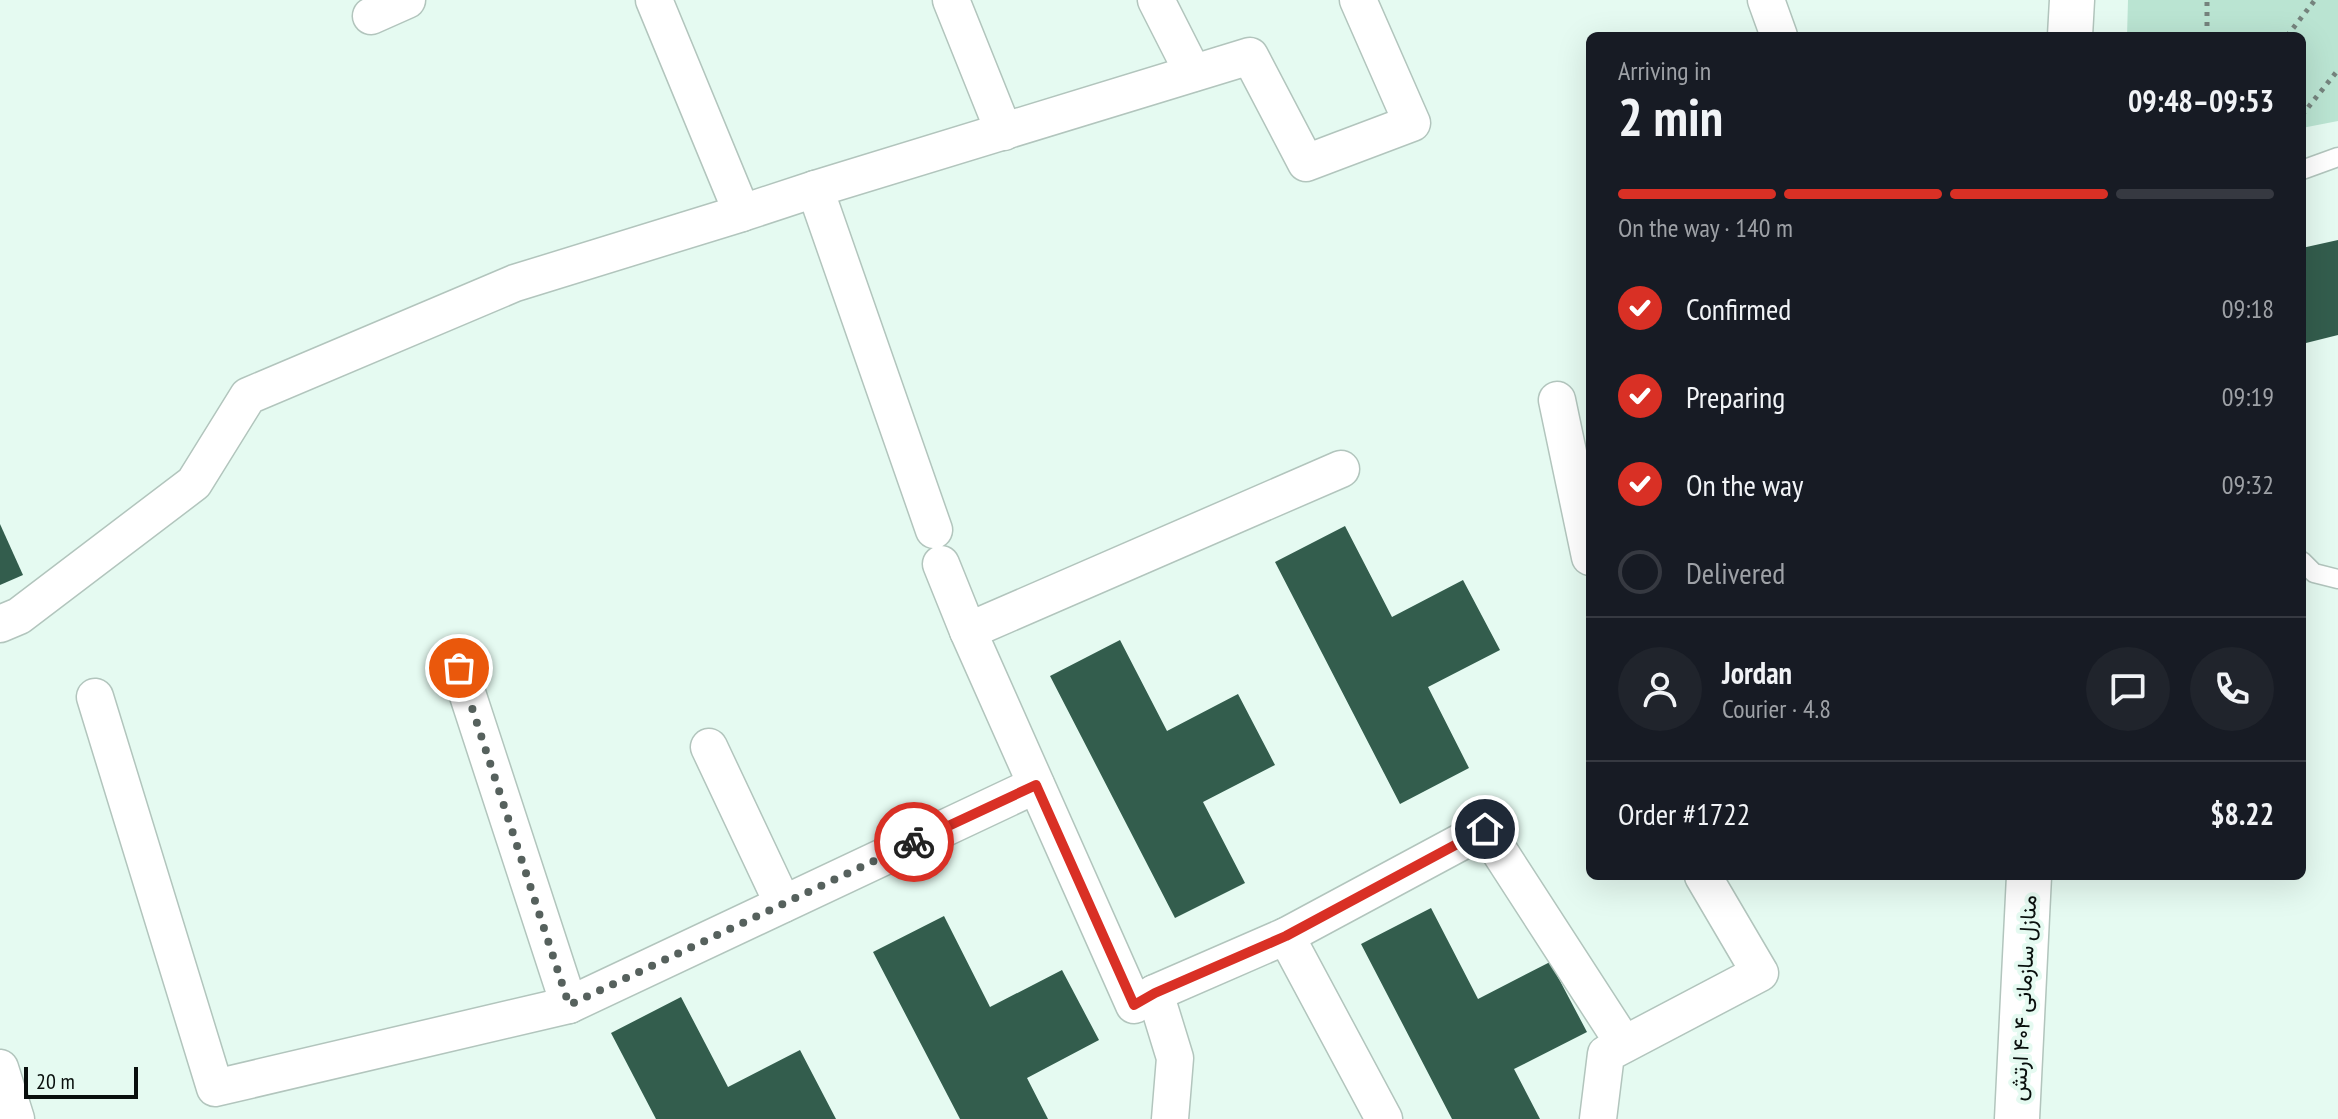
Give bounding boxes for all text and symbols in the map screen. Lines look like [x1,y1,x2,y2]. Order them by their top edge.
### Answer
text: Arriving in [1618,54,1711,87]
text: 09:48–09:53 [2128,81,2274,120]
text: 2 min [1618,83,1723,150]
text: On the way · 140 m [1618,211,1793,244]
icon: check [1618,286,1662,330]
text: Confirmed [1686,289,1791,328]
text: 09:18 [2222,292,2274,325]
icon: check [1618,374,1662,418]
text: Preparing [1686,377,1785,416]
text: 09:19 [2222,380,2274,413]
icon: check [1618,462,1662,506]
text: On the way [1686,465,1803,504]
text: 09:32 [2222,468,2274,501]
text: Delivered [1686,553,1785,592]
pin [425,634,493,702]
icon: bag [437,646,481,690]
button: person [1618,647,1702,731]
button: chat [2086,647,2170,731]
button: phone [2190,647,2274,731]
text: Jordan [1722,653,1792,692]
text: Courier · 4.8 [1722,692,1831,725]
text: Order #1722 [1618,794,1750,833]
text: $8.22 [2210,794,2274,833]
pin [1451,795,1519,863]
courier [874,802,954,882]
icon: home [1463,807,1507,851]
icon: bike [892,820,936,864]
street label: منازل سازمانی ۴۰۴ ارتش [2004,894,2042,1102]
scale bar [24,1063,138,1099]
text: 20 m [36,1067,75,1095]

